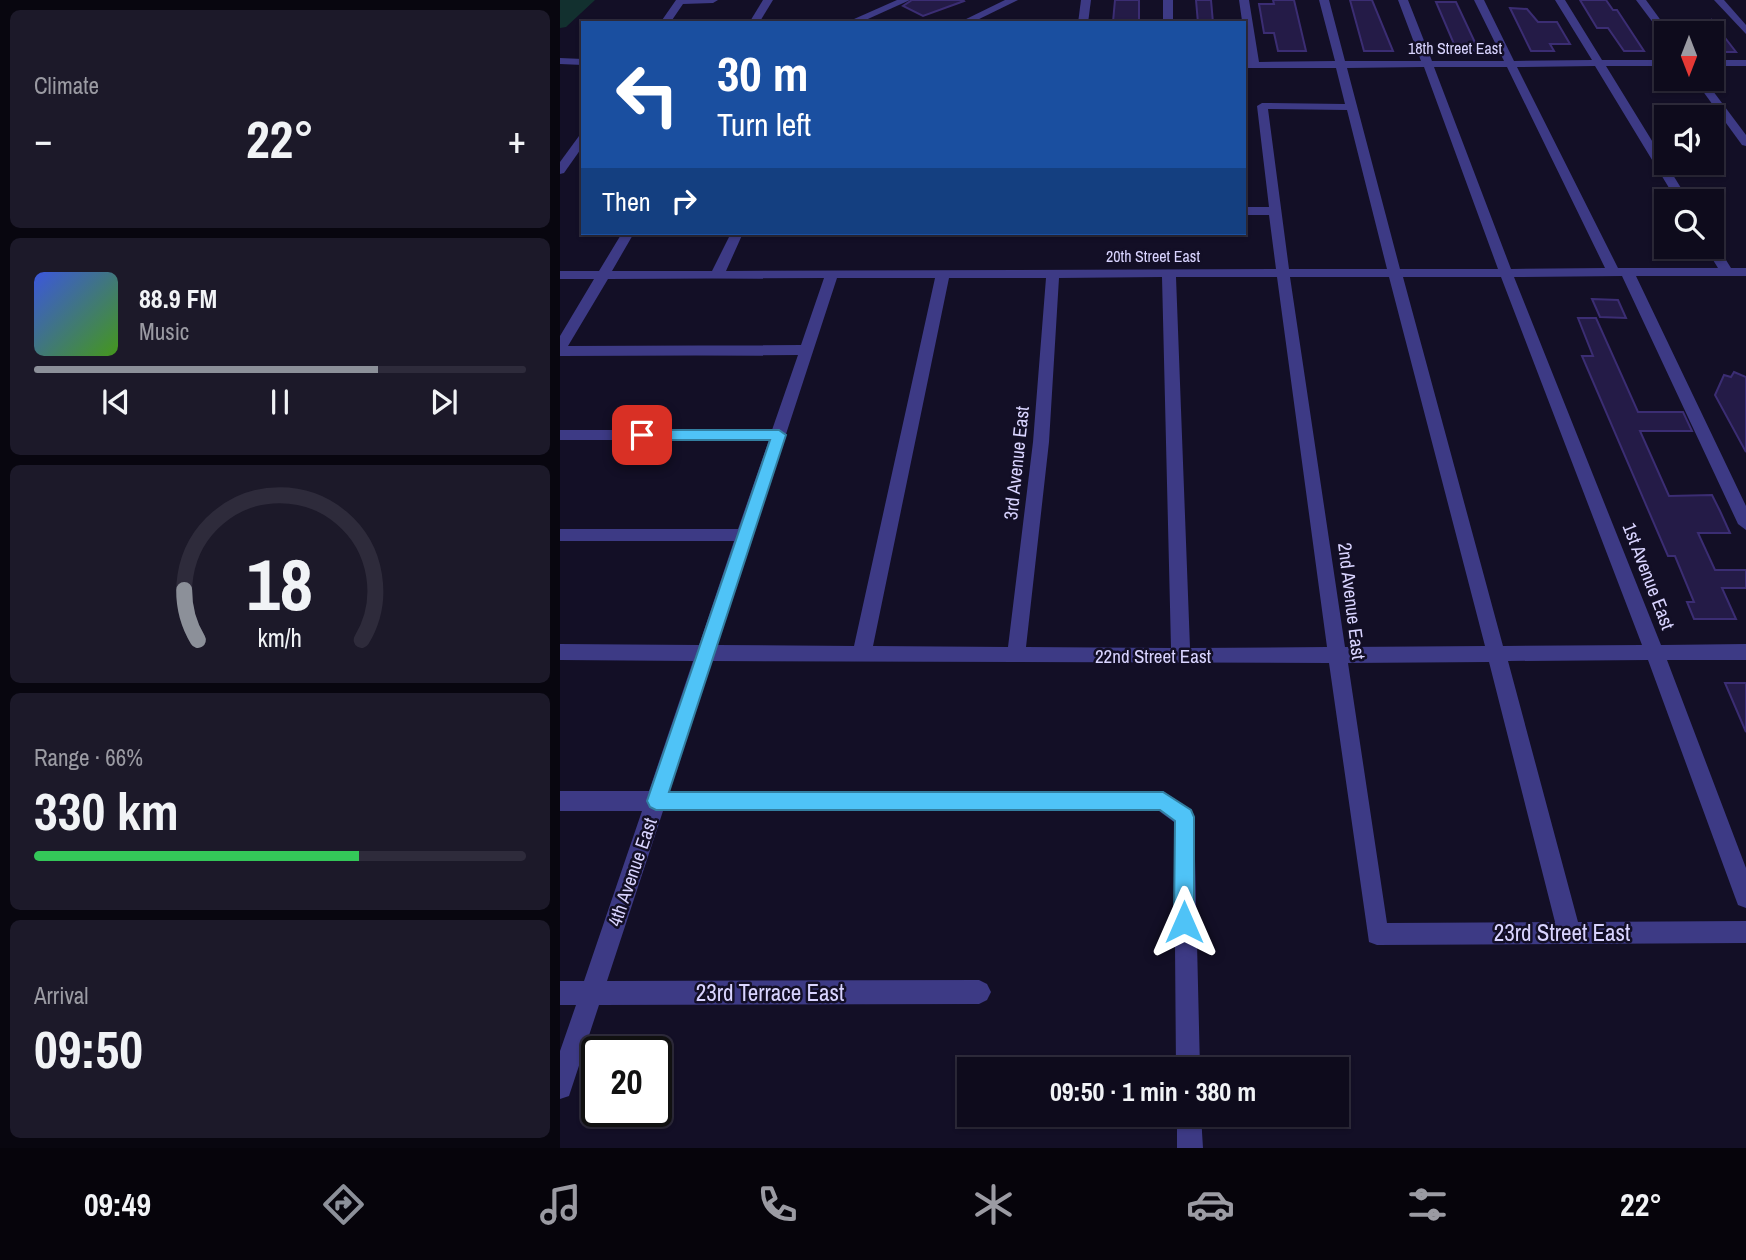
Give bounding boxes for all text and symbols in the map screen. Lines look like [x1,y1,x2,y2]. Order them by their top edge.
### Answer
north arrow [1654,21,1724,91]
map controls [1654,21,1724,259]
street label: 18th Street East [1408,37,1502,59]
text: 30 m [717,40,809,106]
icon: left [602,49,693,140]
text: Climate [34,70,99,101]
text: Turn left [717,103,811,146]
text: 22° [246,104,314,174]
button: sound [1654,105,1724,175]
text: − [34,114,52,165]
text: + [508,114,526,165]
icon: right [665,182,703,220]
text: Then [602,184,651,219]
button: search [1654,189,1724,259]
street label: 20th Street East [1106,245,1200,267]
text: 88.9 FM [139,281,217,316]
text: Music [139,316,189,347]
icon: previous [97,383,135,421]
icon: pause [261,383,299,421]
icon: next [425,383,463,421]
street label: 3rd Avenue East [997,404,1035,521]
pin [612,405,672,465]
icon: arrive [623,416,661,454]
street label: 1st Avenue East [1617,519,1682,634]
text: 18 [247,535,313,633]
street label: 2nd Avenue East [1332,541,1372,662]
text: km/h [258,621,302,655]
street label: 22nd Street East [1095,643,1212,669]
text: Range · 66% [34,742,143,773]
text: 330 km [34,776,179,846]
street label: 4th Avenue East [601,814,663,930]
position arrow [1147,885,1221,959]
street label: 23rd Street East [1494,917,1630,948]
street label: 23rd Terrace East [696,977,844,1008]
text: Arrival [34,980,89,1011]
text: 09:50 [34,1014,143,1084]
speed limit sign: 20 [581,1036,672,1127]
text: 09:50 · 1 min · 380 m [1050,1074,1256,1109]
icon: directions [319,1180,368,1229]
icon: music [536,1180,585,1229]
icon: phone [753,1180,802,1229]
icon: climate [969,1180,1018,1229]
icon: car [1186,1180,1235,1229]
icon: filters [1403,1180,1452,1229]
text: 09:49 [84,1183,151,1226]
text: 22° [1620,1183,1662,1226]

